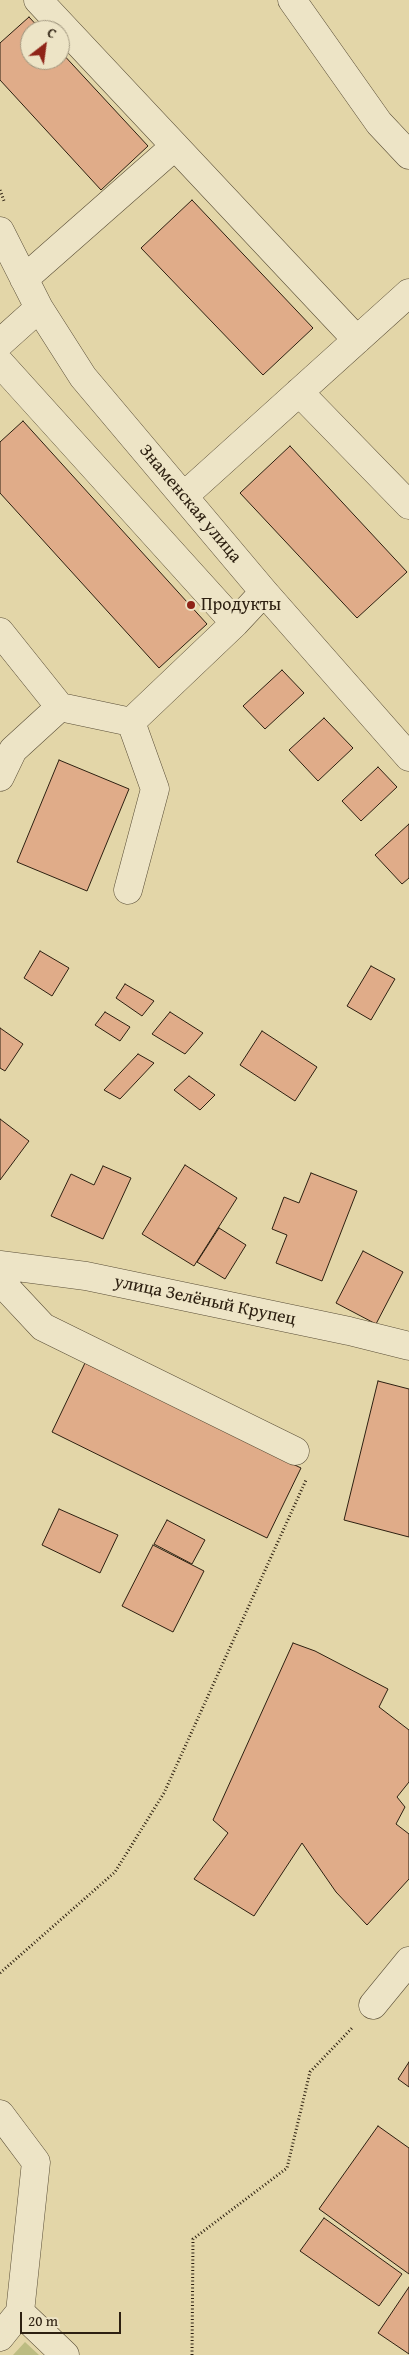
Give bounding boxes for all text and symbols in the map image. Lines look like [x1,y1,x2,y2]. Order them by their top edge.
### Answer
north arrow [20,20,70,70]
text: С [44,22,60,44]
street label: Знаменская улица [134,440,246,568]
place label: Продукты [201,594,281,616]
marker: Продукты [185,599,197,611]
street label: улица Зелёный Крупец [112,1271,298,1331]
scale bar [22,2302,124,2334]
text: 20 m [28,2310,58,2331]

